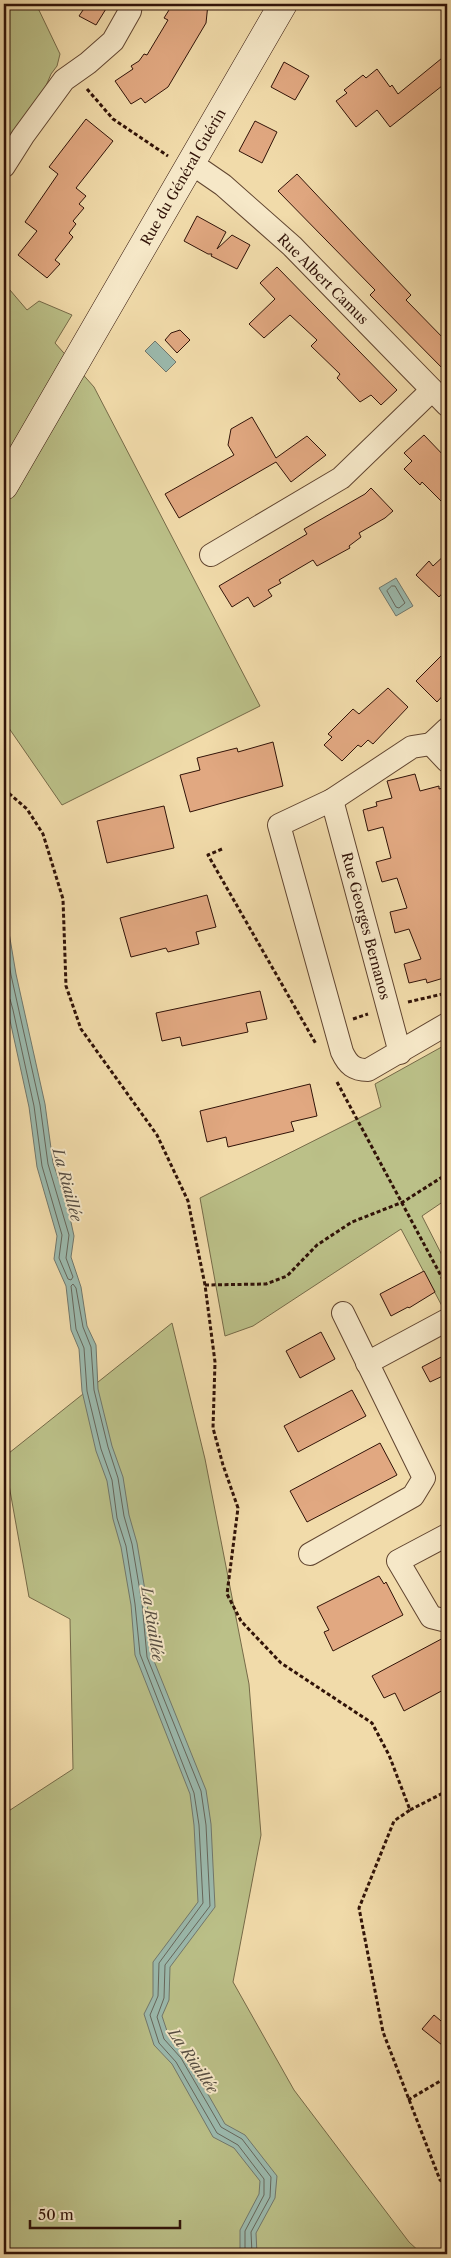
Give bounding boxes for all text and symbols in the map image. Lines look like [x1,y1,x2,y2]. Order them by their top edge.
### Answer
street label: Rue du Général Guérin [137,105,230,249]
street label: Rue Albert Camus [274,230,372,328]
street label: Rue Georges Bernanos [338,850,394,1002]
water label: La Riaillée [48,1145,87,1224]
water label: La Riaillée [137,1584,168,1663]
water label: La Riaillée [164,2023,223,2098]
scale bar [30,2198,180,2230]
text: 50 m [38,2205,74,2224]

